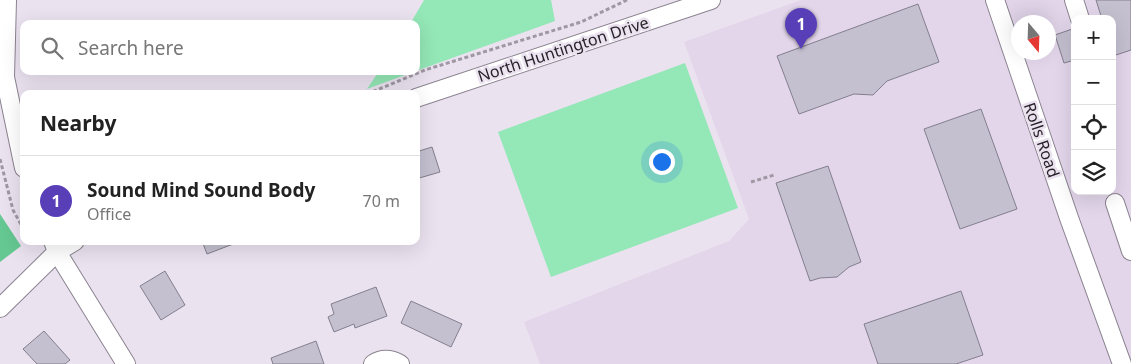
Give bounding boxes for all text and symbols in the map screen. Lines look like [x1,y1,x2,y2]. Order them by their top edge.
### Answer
pin: 1 [785,8,817,49]
street label: North Huntington Drive [475,11,651,87]
north arrow [1011,15,1056,60]
map controls [1071,15,1116,195]
button: + [1071,15,1116,60]
search box [20,20,420,75]
icon: search [38,34,66,62]
text: Search here [78,35,184,61]
button: − [1071,60,1116,105]
street label: Rolls Road [1019,99,1065,181]
button: locate [1071,105,1116,150]
text: Nearby [40,109,116,137]
your location [649,149,675,175]
button: layers [1071,150,1116,195]
text: Sound Mind Sound Body [87,177,315,203]
text: 1 [51,190,61,212]
text: 70 m [363,190,400,212]
text: Office [87,203,131,225]

